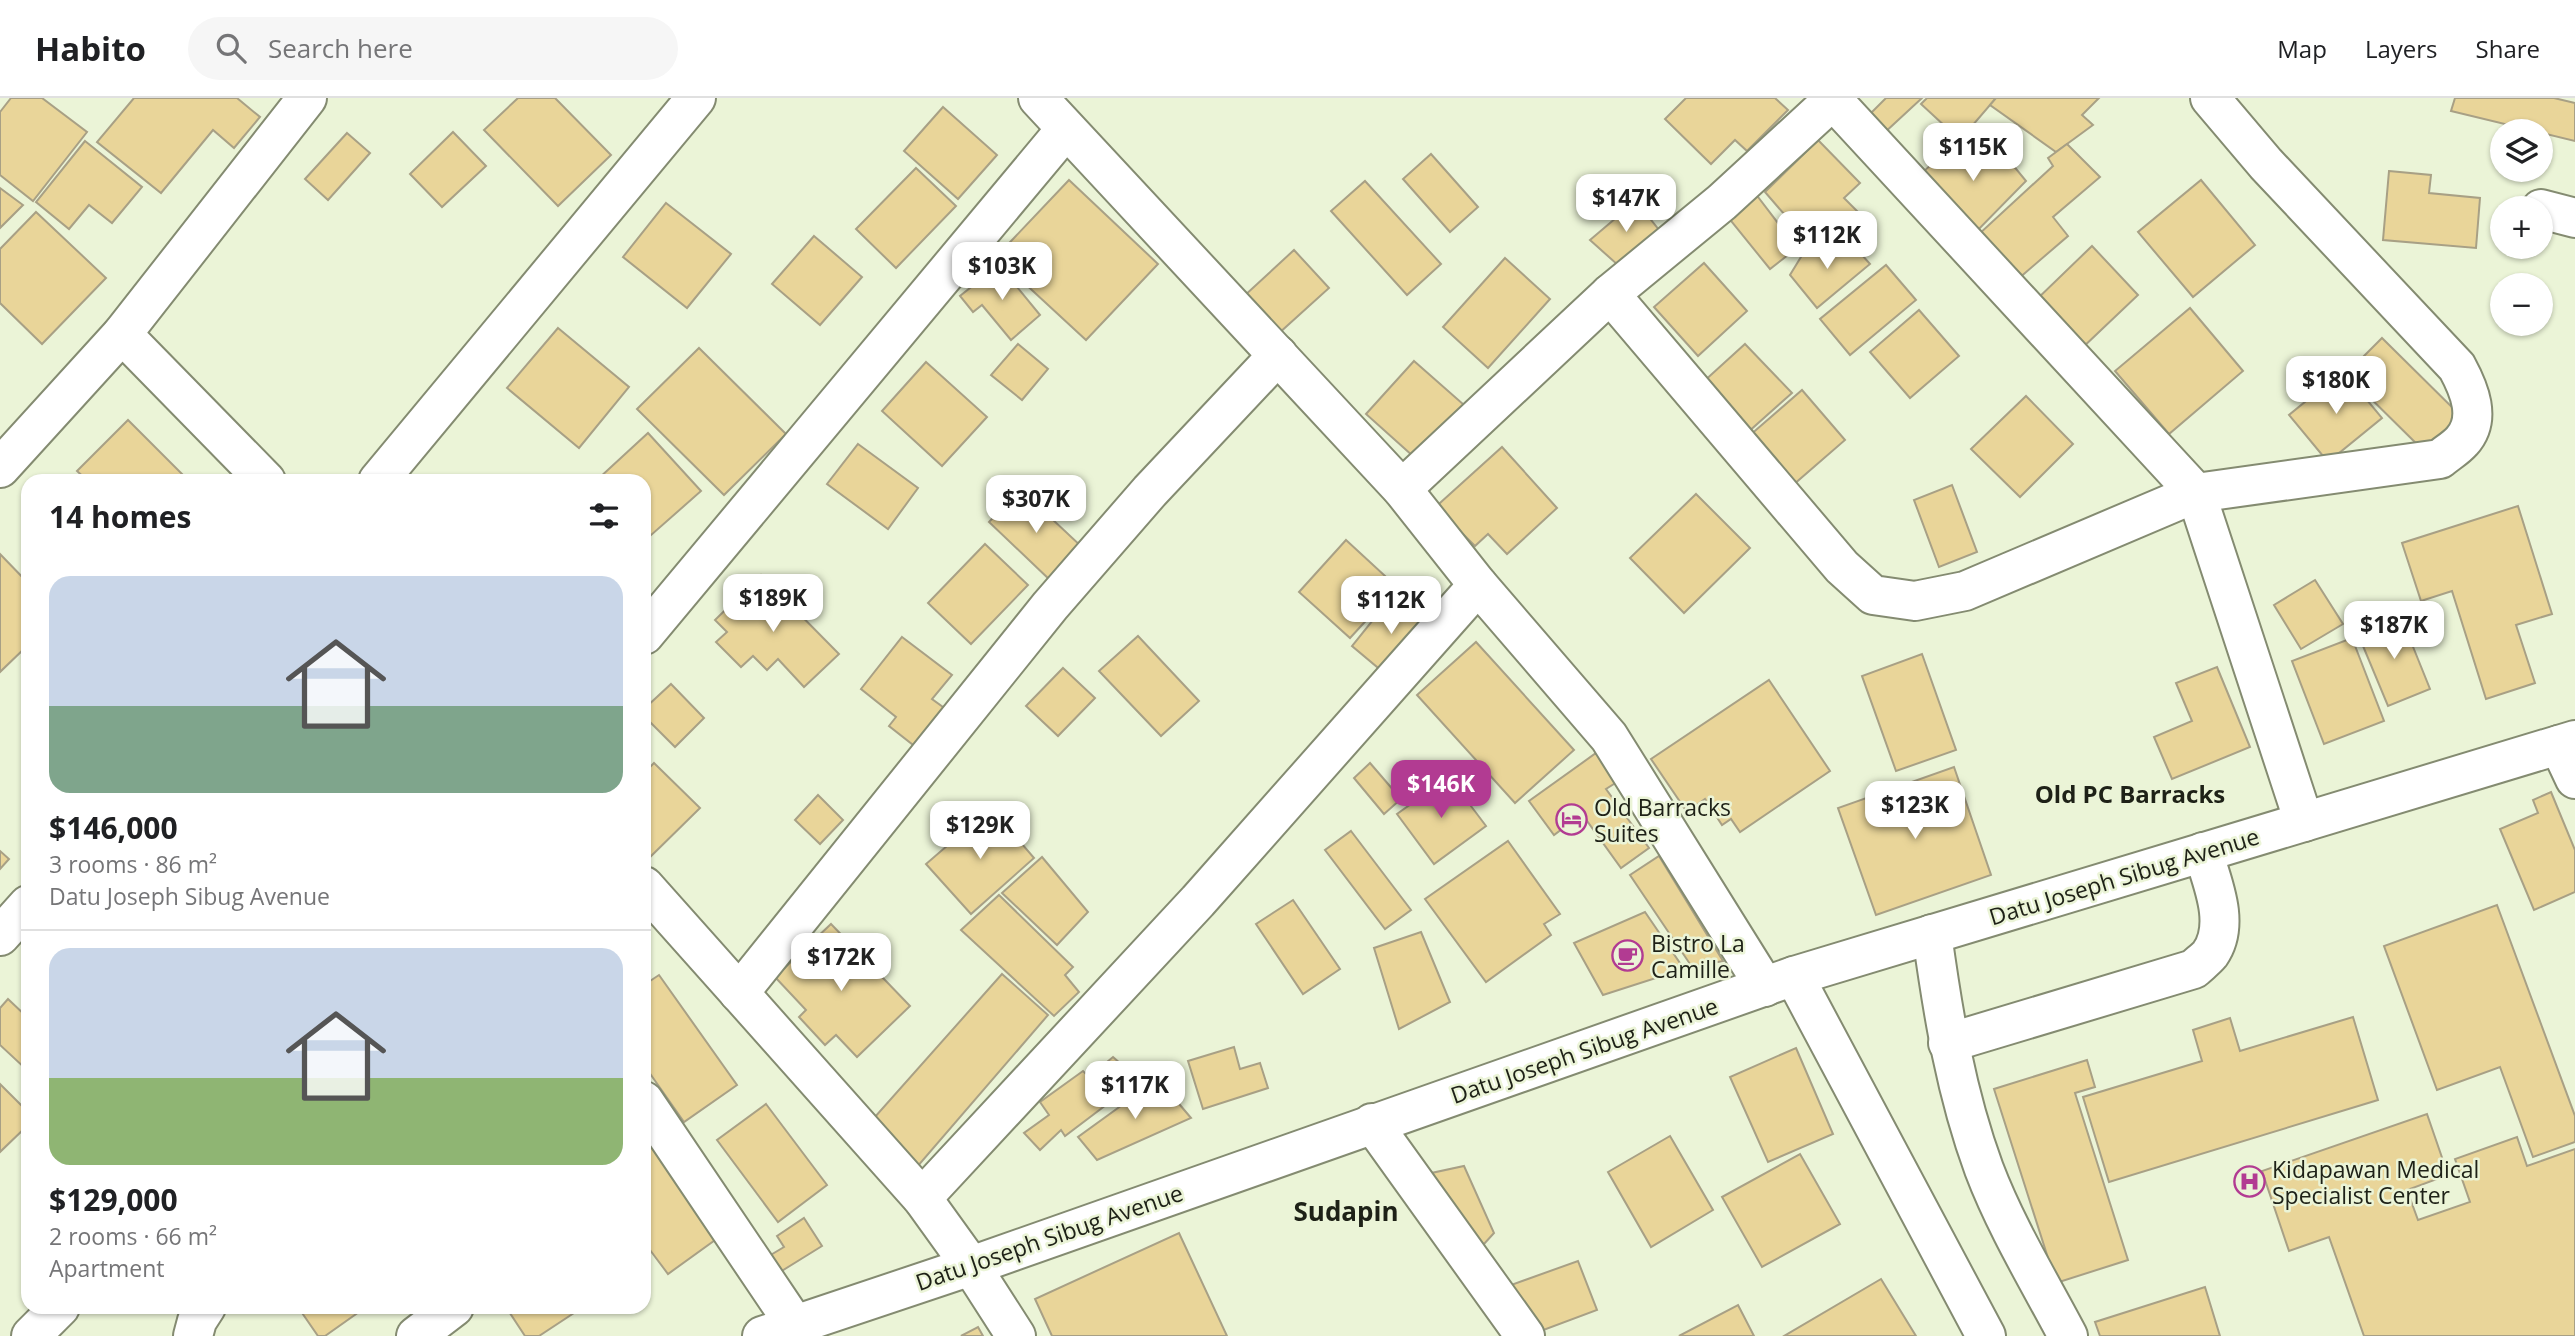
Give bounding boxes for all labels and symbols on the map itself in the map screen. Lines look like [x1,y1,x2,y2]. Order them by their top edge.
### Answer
pin: $115K [1924,123,2022,183]
pin: $147K [1577,174,1675,234]
pin: $112K [1778,212,1876,271]
pin: $103K [953,242,1051,302]
pin: $180K [2287,356,2385,416]
pin: $307K [987,476,1085,535]
pin: $189K [724,574,822,634]
pin: $112K [1342,576,1440,636]
pin: $187K [2345,602,2443,661]
pin: $146K [1392,760,1490,820]
district label: Old PC Barracks [2035,777,2225,810]
pin: $123K [1866,782,1964,841]
place label: Old Barracks Suites [1594,791,1731,849]
pin: $129K [931,802,1029,861]
hotel icon: Old Barracks Suites [1554,803,1588,837]
street label: Datu Joseph Sibug Avenue [1985,820,2263,932]
place label: Bistro La Camille [1651,927,1745,985]
pin: $172K [792,934,890,993]
cafe icon: Bistro La Camille [1611,939,1645,973]
street label: Datu Joseph Sibug Avenue [1446,989,1722,1111]
pin: $117K [1086,1062,1184,1121]
place label: Kidapawan Medical Specialist Center [2272,1153,2479,1211]
hospital icon: Kidapawan Medical Specialist Center [2232,1165,2266,1199]
street label: Datu Joseph Sibug Avenue [911,1176,1187,1298]
district label: Sudapin [1293,1193,1399,1229]

